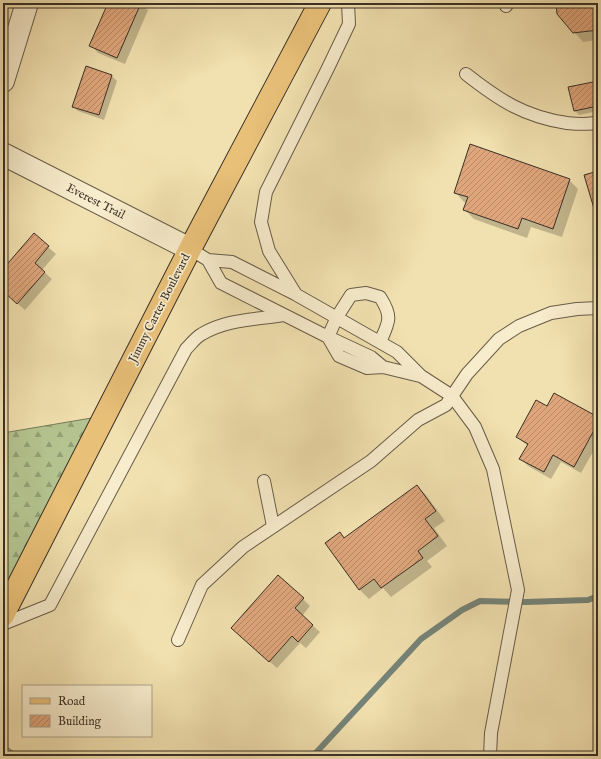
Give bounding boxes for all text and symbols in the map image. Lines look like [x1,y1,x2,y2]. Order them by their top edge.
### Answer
street label: Everest Trail [64,180,128,223]
street label: Jimmy Carter Boulevard [125,251,195,368]
legend [22,685,152,737]
text: Road [58,694,86,709]
text: Building [58,714,102,729]

